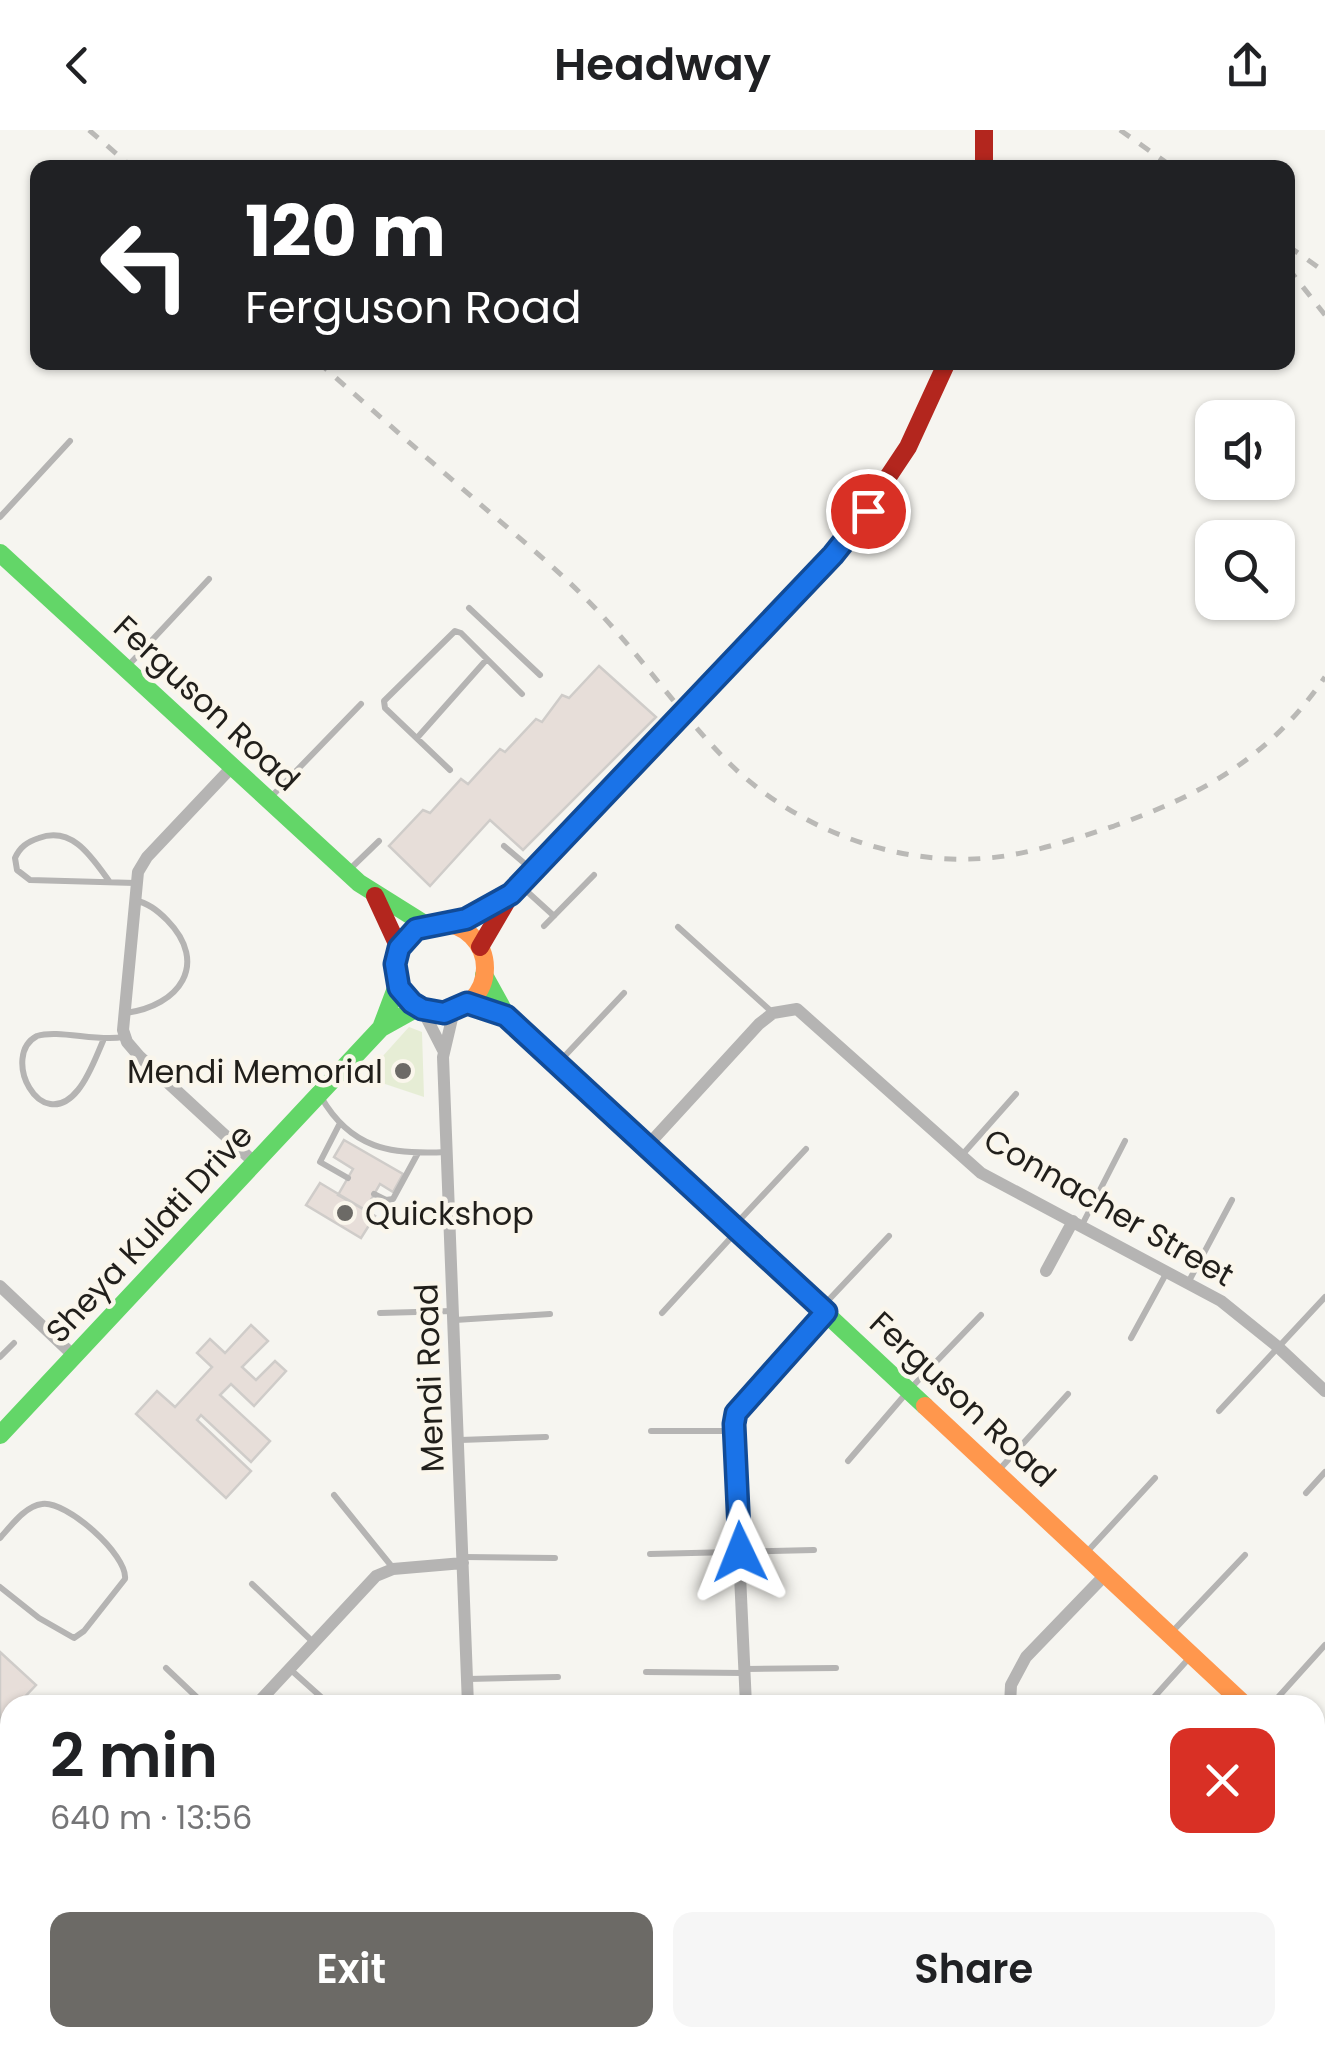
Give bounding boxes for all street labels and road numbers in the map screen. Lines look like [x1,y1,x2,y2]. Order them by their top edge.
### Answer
street label: Ferguson Road [104,605,310,801]
street label: Sheya Kulati Drive [35,1114,263,1352]
street label: Connacher Street [976,1117,1242,1297]
street label: Mendi Road [403,1283,455,1473]
street label: Ferguson Road [860,1301,1066,1497]

